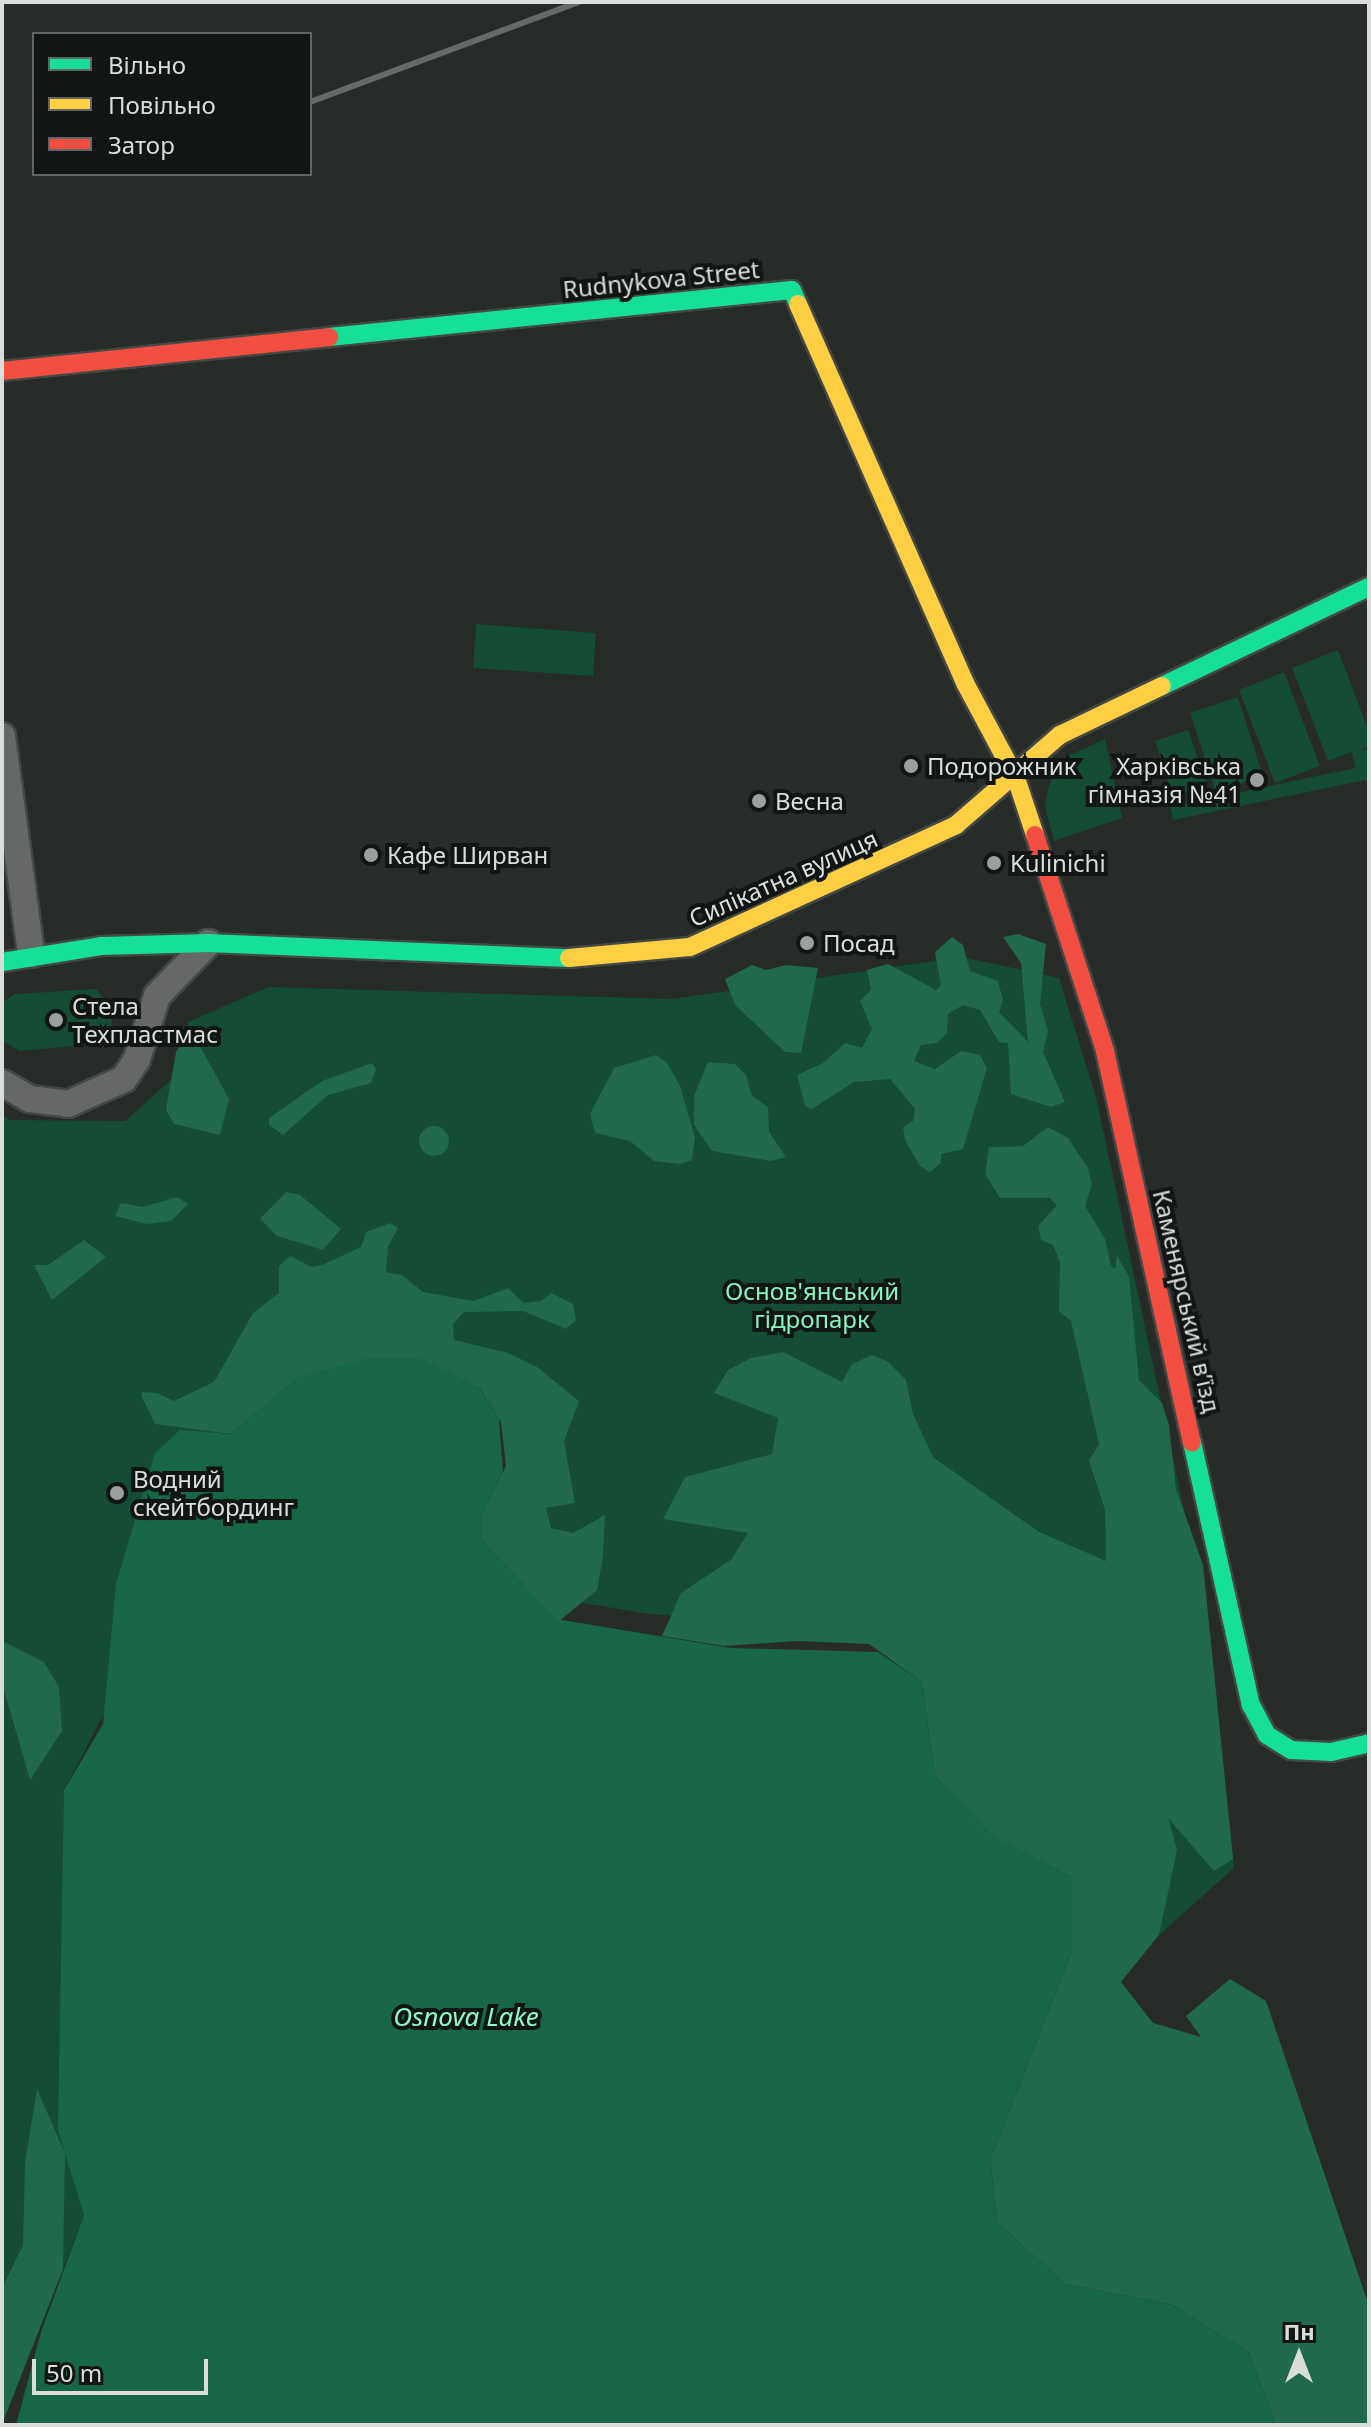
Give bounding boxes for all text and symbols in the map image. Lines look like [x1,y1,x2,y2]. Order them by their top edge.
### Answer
legend [32,32,312,176]
text: Вільно [108,48,186,81]
text: Повільно [108,88,216,121]
text: Затор [108,128,175,161]
street label: Rudnykova Street [561,254,761,304]
place label: Подорожник [927,752,1076,780]
place label: Харківська гімназія №41 [1088,752,1241,808]
marker: Подорожник [902,757,920,775]
marker: Харківська гімназія №41 [1248,771,1266,789]
place label: Весна [775,787,844,815]
marker: Весна [750,792,768,810]
street label: Силікатна вулиця [684,824,882,932]
place label: Кафе Ширван [387,841,548,869]
marker: Кафе Ширван [362,846,380,864]
place label: Kulinichi [1010,849,1106,877]
marker: Kulinichi [985,854,1003,872]
place label: Посад [823,929,895,957]
marker: Посад [798,934,816,952]
place label: Стела Техпластмас [72,992,218,1048]
marker: Стела Техпластмас [47,1011,65,1029]
street label: Каменярський в’їзд [1147,1187,1227,1415]
park label: Основ'янський гідропарк [725,1277,899,1333]
place label: Водний скейтбординг [133,1465,294,1521]
marker: Водний скейтбординг [108,1484,126,1502]
water label: Osnova Lake [393,2001,539,2033]
north arrow [1259,2315,1339,2395]
text: Пн [1283,2316,1315,2346]
scale bar [36,2343,212,2393]
text: 50 m [46,2356,102,2389]

